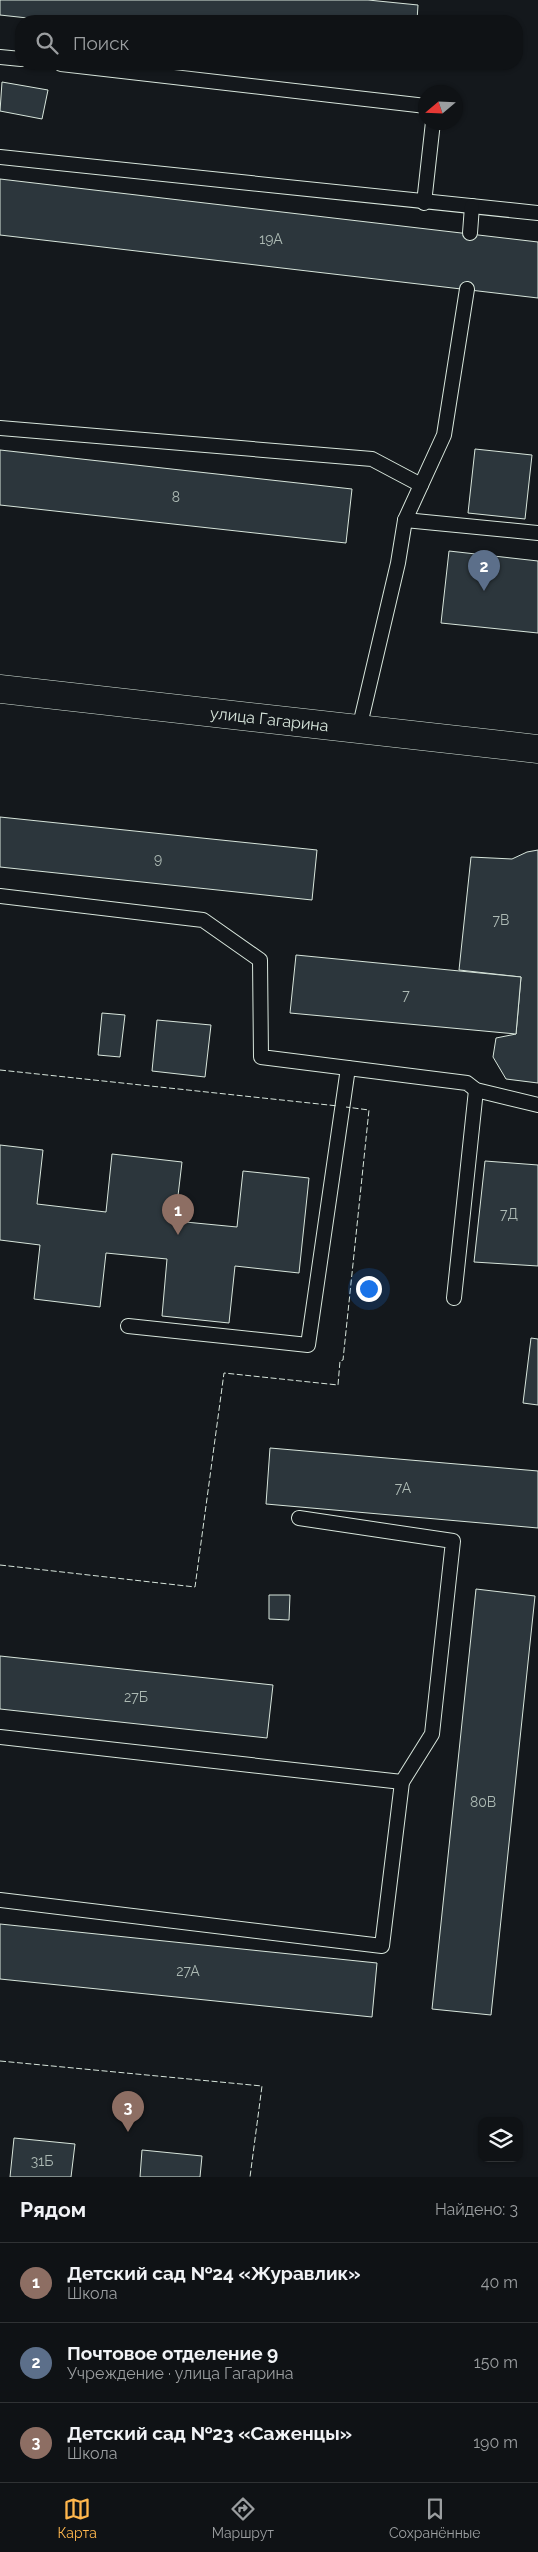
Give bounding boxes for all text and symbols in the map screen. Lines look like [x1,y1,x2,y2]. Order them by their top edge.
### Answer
search box [15,15,523,70]
icon: search [33,29,61,57]
text: Поиск [73,32,129,54]
north arrow [418,85,463,130]
house number: 19А [259,231,283,247]
house number: 8 [172,489,180,505]
pin: 2 [468,550,500,591]
street label: улица Гагарина [209,703,330,736]
house number: 9 [154,851,162,867]
house number: 7В [493,912,509,928]
house number: 7 [402,987,410,1003]
pin: 1 [162,1194,194,1235]
house number: 7Д [500,1206,518,1222]
your location [356,1276,382,1302]
house number: 7А [395,1480,412,1496]
house number: 27Б [124,1689,148,1705]
house number: 80В [470,1794,496,1810]
house number: 27А [176,1963,200,1979]
pin: 3 [112,2091,144,2132]
map controls [478,2117,523,2162]
button: layers [478,2117,523,2162]
house number: 31Б [31,2153,53,2169]
text: Рядом [20,2197,86,2222]
text: Найдено: 3 [435,2200,518,2219]
text: Детский сад №24 «Журавлик» [67,2262,361,2284]
text: 1 [32,2273,40,2292]
text: 40 m [481,2273,518,2292]
text: Школа [67,2284,117,2303]
text: Почтовое отделение 9 [67,2342,278,2364]
text: 2 [31,2353,41,2372]
text: 150 m [474,2353,518,2372]
text: Учреждение · улица Гагарина [67,2364,294,2383]
text: Детский сад №23 «Саженцы» [67,2422,352,2444]
text: 3 [32,2433,40,2452]
text: 190 m [473,2433,518,2452]
text: Школа [67,2444,117,2463]
tab: Карта [57,2495,97,2541]
tab: Маршрут [212,2495,274,2541]
tab: Сохранённые [389,2495,481,2541]

